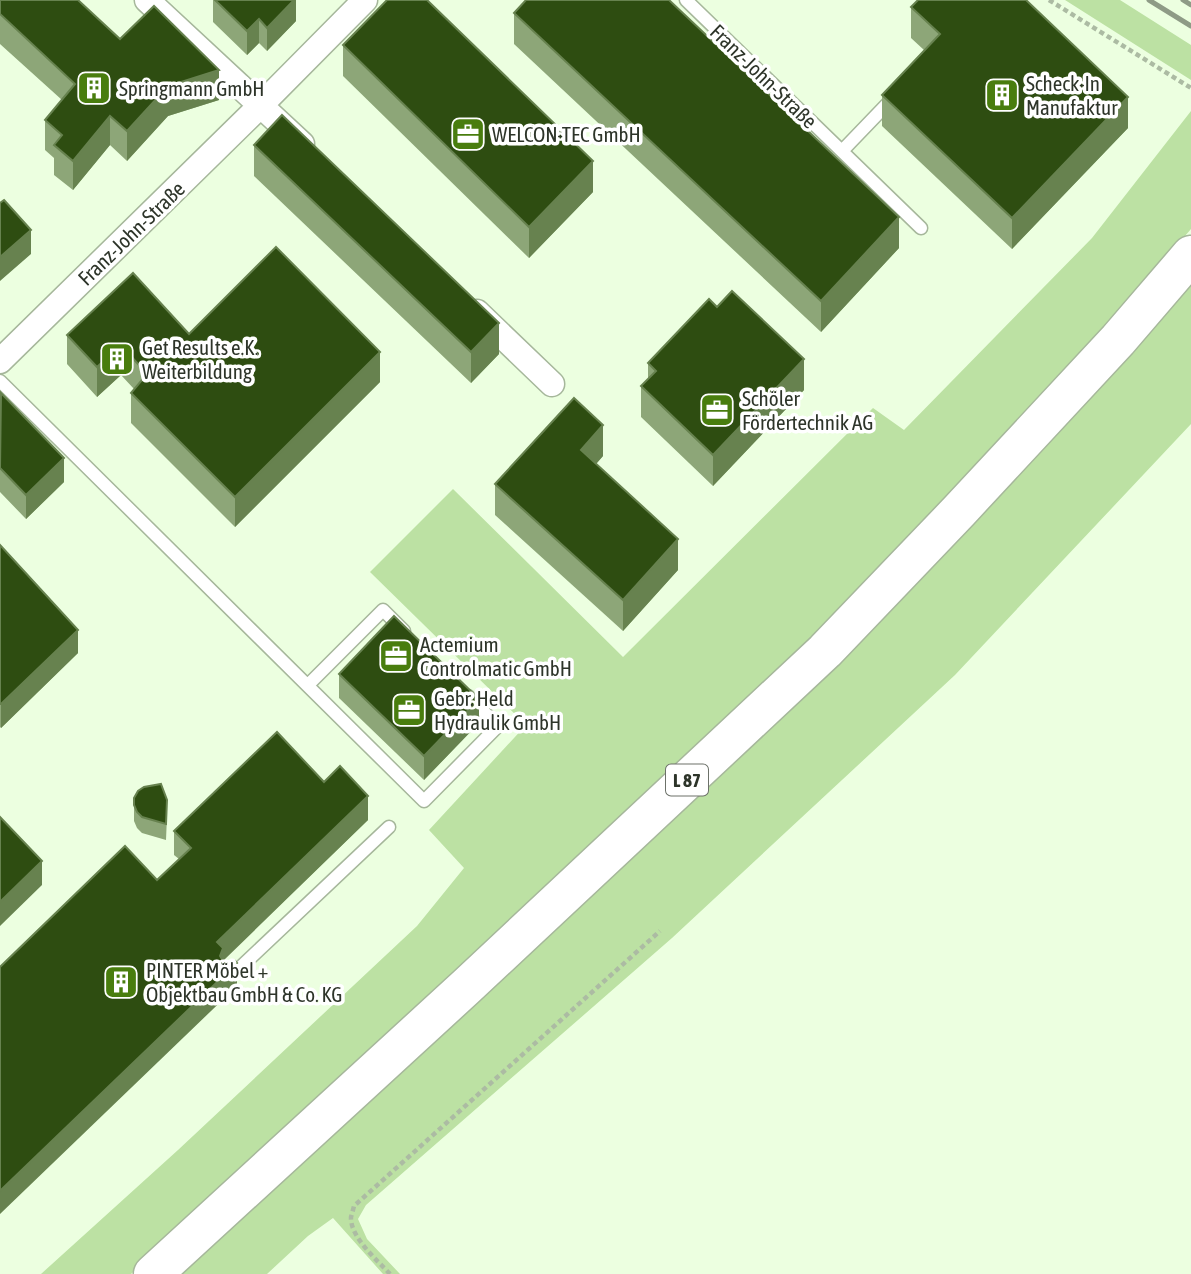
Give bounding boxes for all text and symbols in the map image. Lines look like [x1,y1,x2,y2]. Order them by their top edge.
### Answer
street label: Franz-John-Straße [706,19,822,133]
building icon: Springmann GmbH [75,69,113,107]
place label: Scheck-In Manufaktur [1026,71,1118,119]
place label: Springmann GmbH [119,76,265,100]
building icon: Scheck-In Manufaktur [983,76,1021,114]
office icon: WELCON-TEC GmbH [449,115,487,153]
place label: WELCON-TEC GmbH [492,122,641,146]
street label: Franz-John-Straße [73,176,189,290]
place label: Get Results e.K. Weiterbildung [142,335,258,383]
building icon: Get Results e.K. Weiterbildung [98,340,136,378]
place label: Schöler Fördertechnik AG [742,386,873,434]
office icon: Schöler Fördertechnik AG [698,391,736,429]
place label: Actemium Controlmatic GmbH [420,632,572,680]
office icon: Actemium Controlmatic GmbH [377,637,415,675]
place label: Gebr. Held Hydraulik GmbH [434,686,561,734]
office icon: Gebr. Held Hydraulik GmbH [390,691,428,729]
road number: L 87 [666,764,708,796]
place label: PINTER Möbel + Objektbau GmbH & Co. KG [146,958,342,1006]
building icon: PINTER Möbel + Objektbau GmbH & Co. KG [102,963,140,1001]

